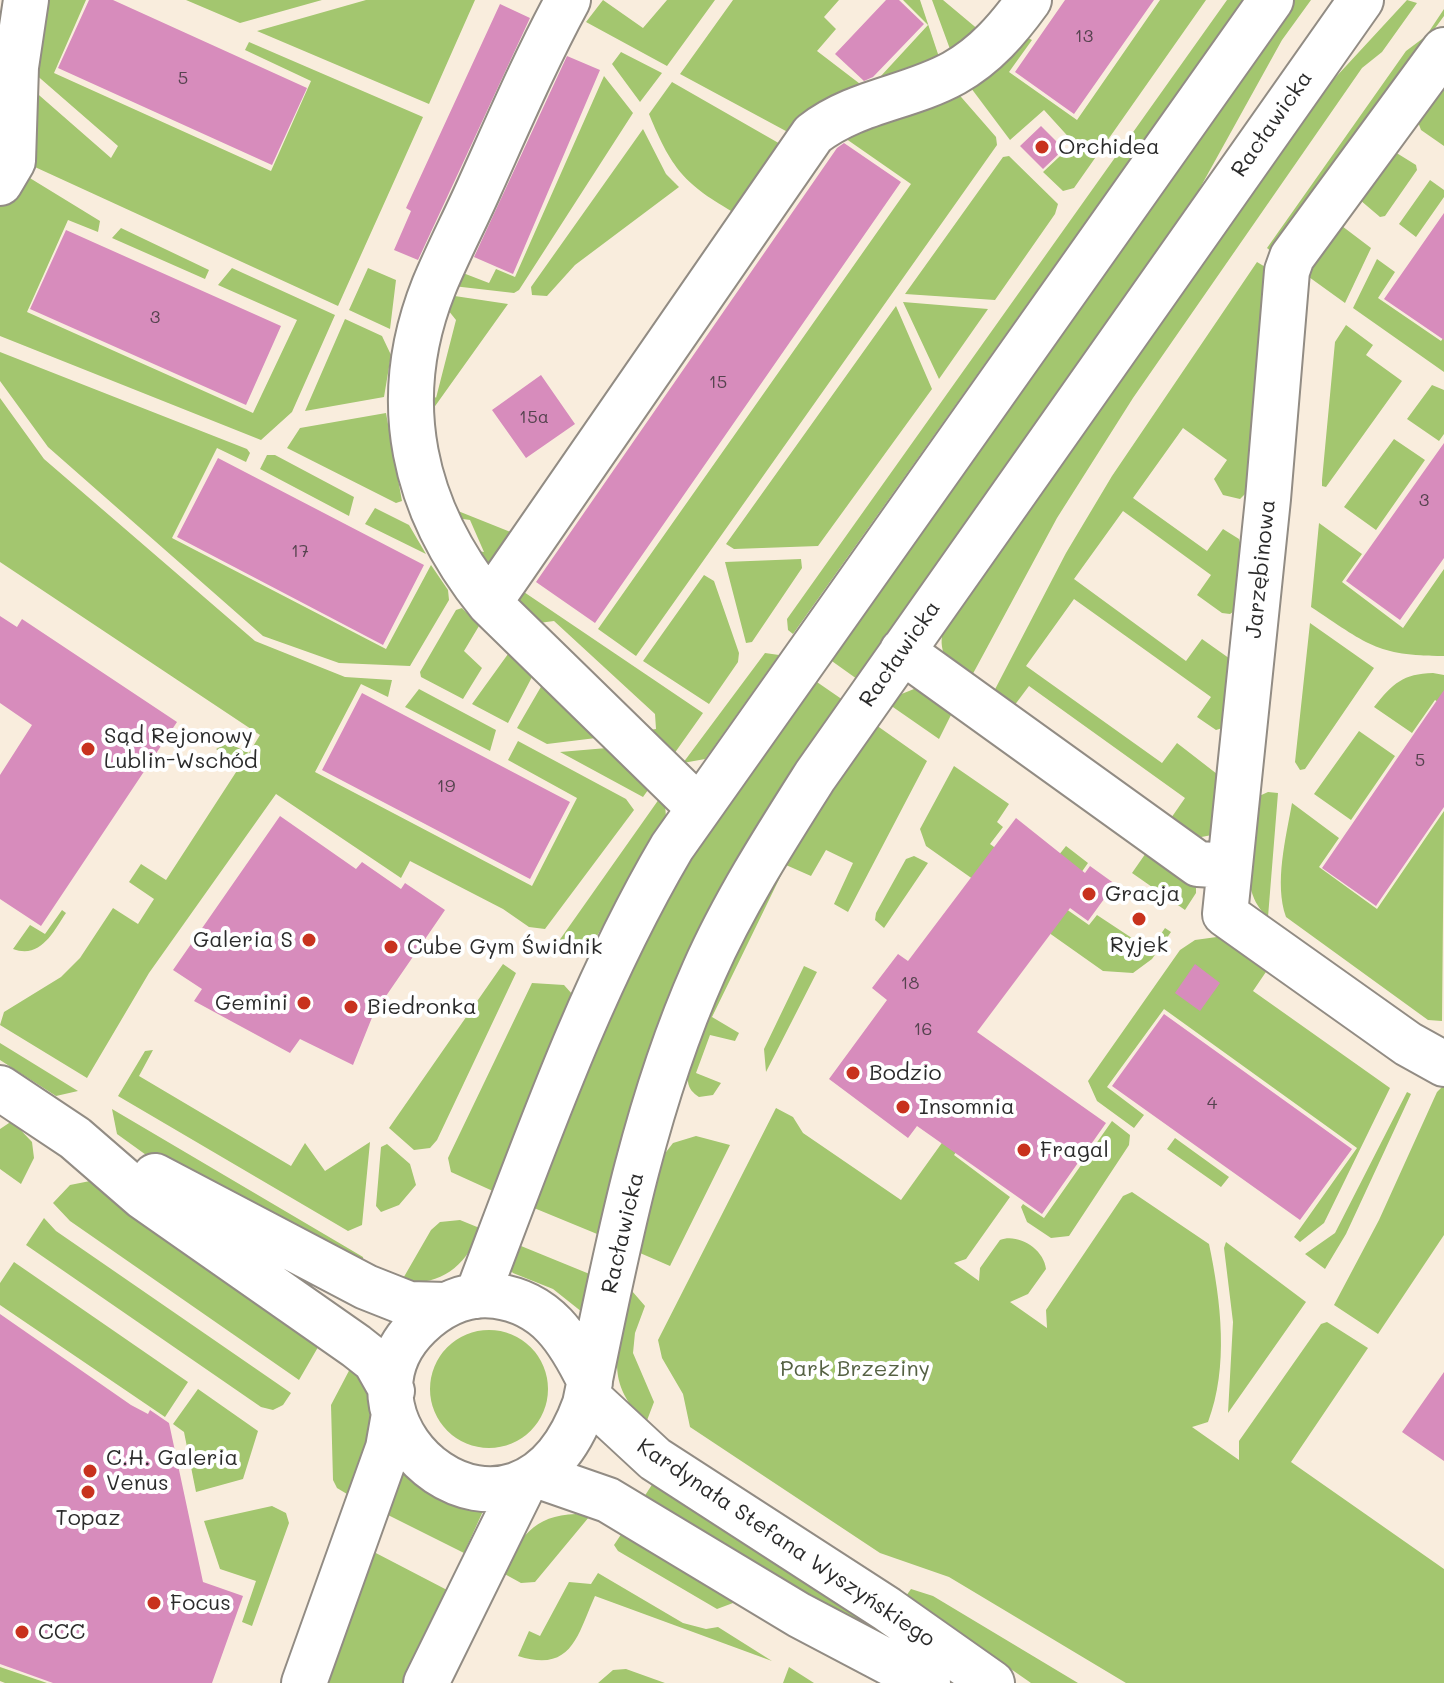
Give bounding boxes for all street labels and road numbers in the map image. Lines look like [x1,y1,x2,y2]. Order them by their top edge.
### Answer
street label: Racławicka [1226,66,1318,182]
street label: Jarzębinowa [1241,498,1281,640]
street label: Racławicka [854,596,946,712]
street label: Racławicka [596,1170,650,1296]
street label: Kardynała Stefana Wyszyńskiego [632,1433,940,1653]

